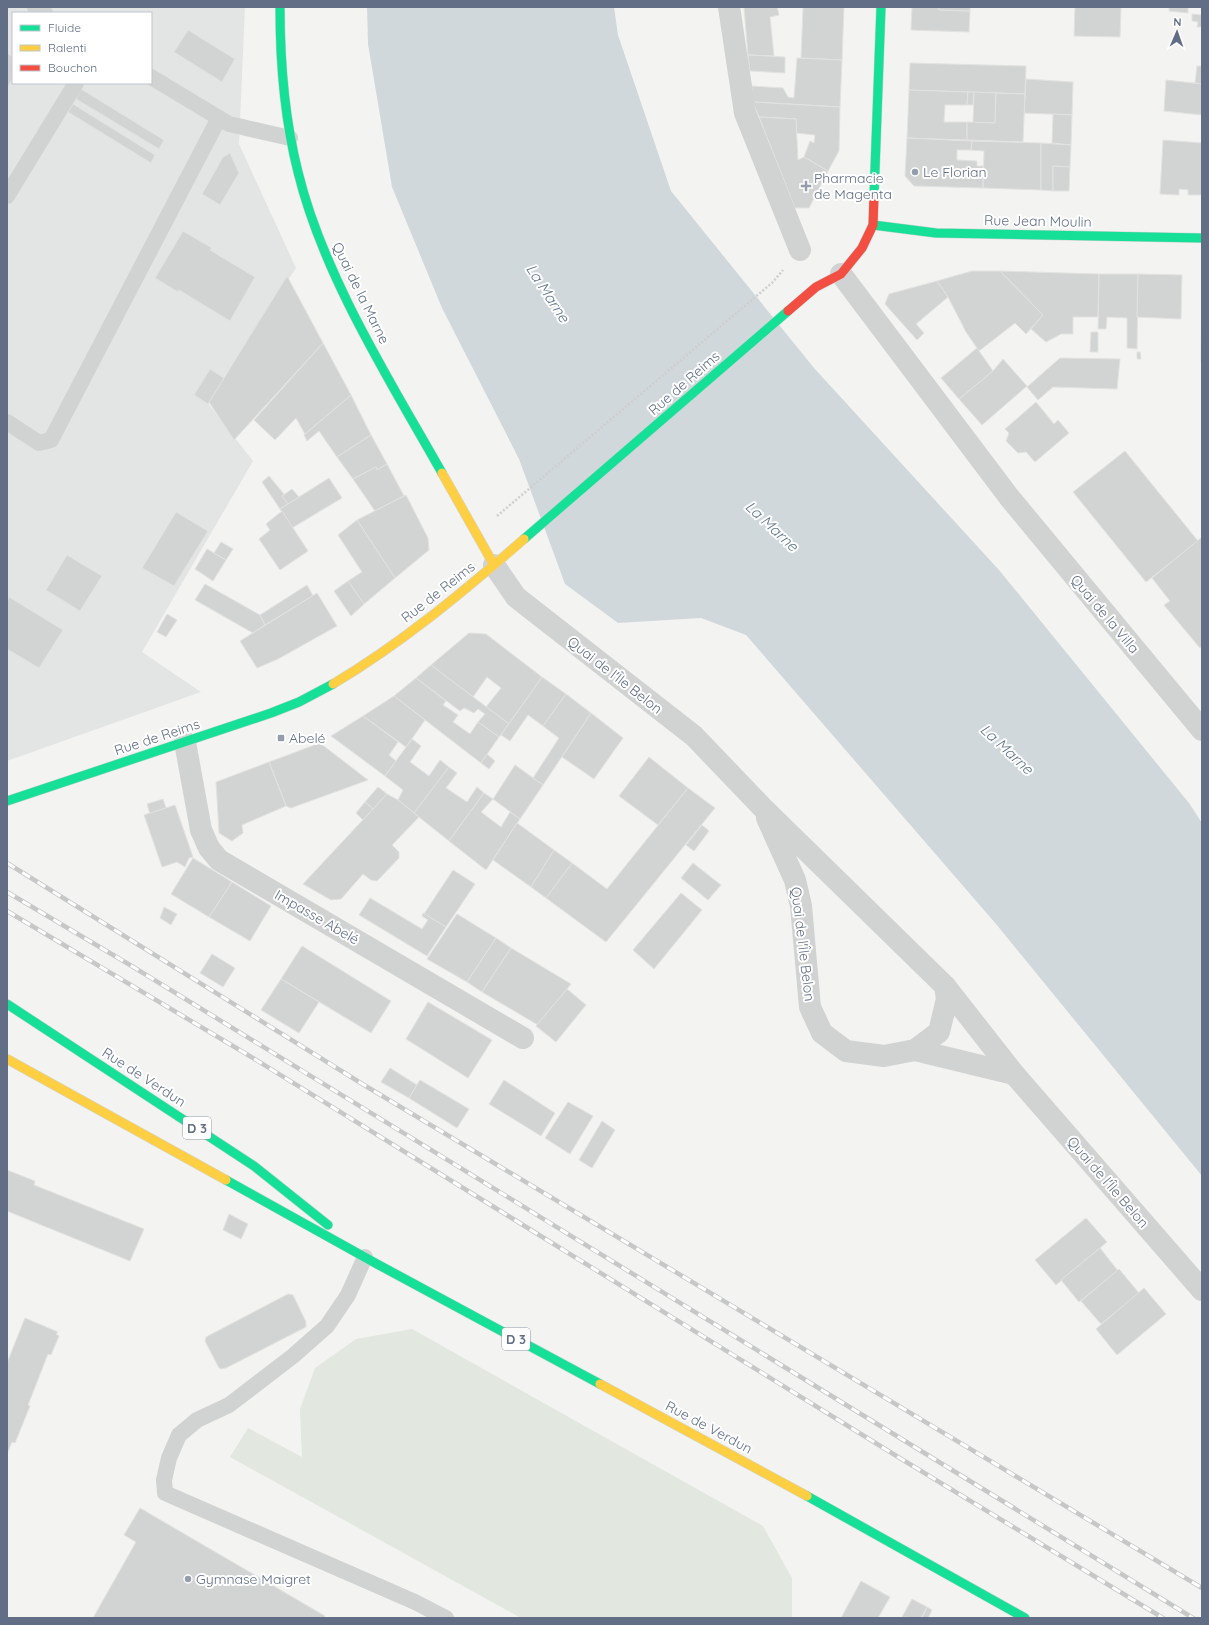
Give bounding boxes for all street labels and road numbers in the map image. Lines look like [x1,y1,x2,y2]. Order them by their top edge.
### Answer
street label: Rue Jean Moulin [984,211,1092,231]
street label: Quai de la Marne [329,239,394,347]
street label: Rue de Reims [645,347,723,419]
street label: Rue de Reims [398,558,478,626]
street label: Quai de la Villa [1067,571,1143,657]
street label: Quai de l'Île Belon [564,632,666,718]
street label: Rue de Reims [112,715,202,759]
street label: Impasse Abelé [272,886,363,948]
street label: Quai de l'Île Belon [787,886,819,1002]
street label: Rue de Verdun [99,1043,189,1111]
road number: D 3 [183,1117,211,1139]
street label: Quai de l'Île Belon [1063,1133,1153,1231]
road number: D 3 [502,1328,530,1350]
street label: Rue de Verdun [662,1397,756,1457]

